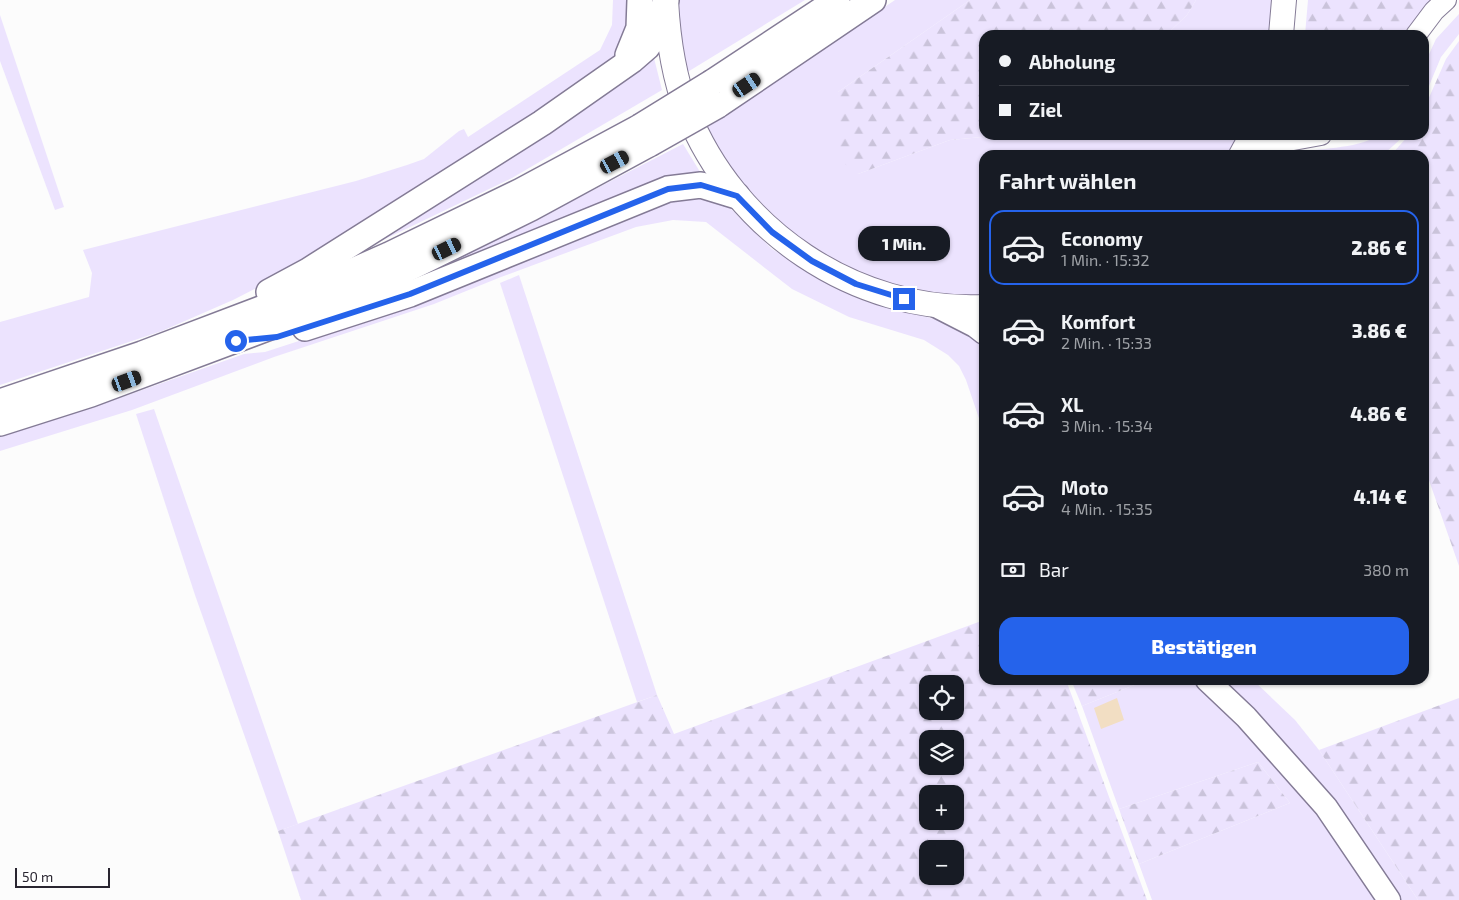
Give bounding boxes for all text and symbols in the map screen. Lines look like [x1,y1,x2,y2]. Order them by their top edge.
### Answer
text: Abholung [1029,50,1115,73]
car [730,70,763,100]
text: Ziel [1029,98,1062,121]
car [598,148,631,176]
text: Fahrt wählen [999,167,1137,193]
icon: car [1001,225,1046,270]
callout: 1 Min. [858,226,950,262]
text: Economy [1061,227,1143,250]
text: 1 Min. [882,234,926,253]
car [430,236,463,262]
text: 2.86 € [1351,236,1407,259]
text: 1 Min. · 15:32 [1061,250,1149,269]
route end [893,288,915,310]
icon: car [1001,308,1046,353]
text: Komfort [1061,310,1135,333]
text: 3.86 € [1352,319,1407,342]
route start [225,330,247,352]
text: 2 Min. · 15:33 [1061,333,1152,352]
car [110,369,143,393]
icon: car [1001,391,1046,436]
text: XL [1061,393,1083,416]
text: 4.86 € [1350,402,1407,425]
text: 3 Min. · 15:34 [1061,416,1153,435]
icon: car [1001,474,1046,519]
text: Moto [1061,476,1109,499]
text: 4.14 € [1354,485,1407,508]
text: 4 Min. · 15:35 [1061,499,1152,518]
icon: cash [999,556,1027,584]
text: Bar [1039,558,1069,581]
text: 380 m [1363,560,1409,579]
button: Bestätigen [999,617,1409,675]
map controls [919,675,964,885]
button: locate [919,675,964,720]
button: layers [919,730,964,775]
button: + [919,785,964,830]
button: − [919,840,964,885]
scale bar [15,865,110,888]
text: 50 m [22,868,53,885]

